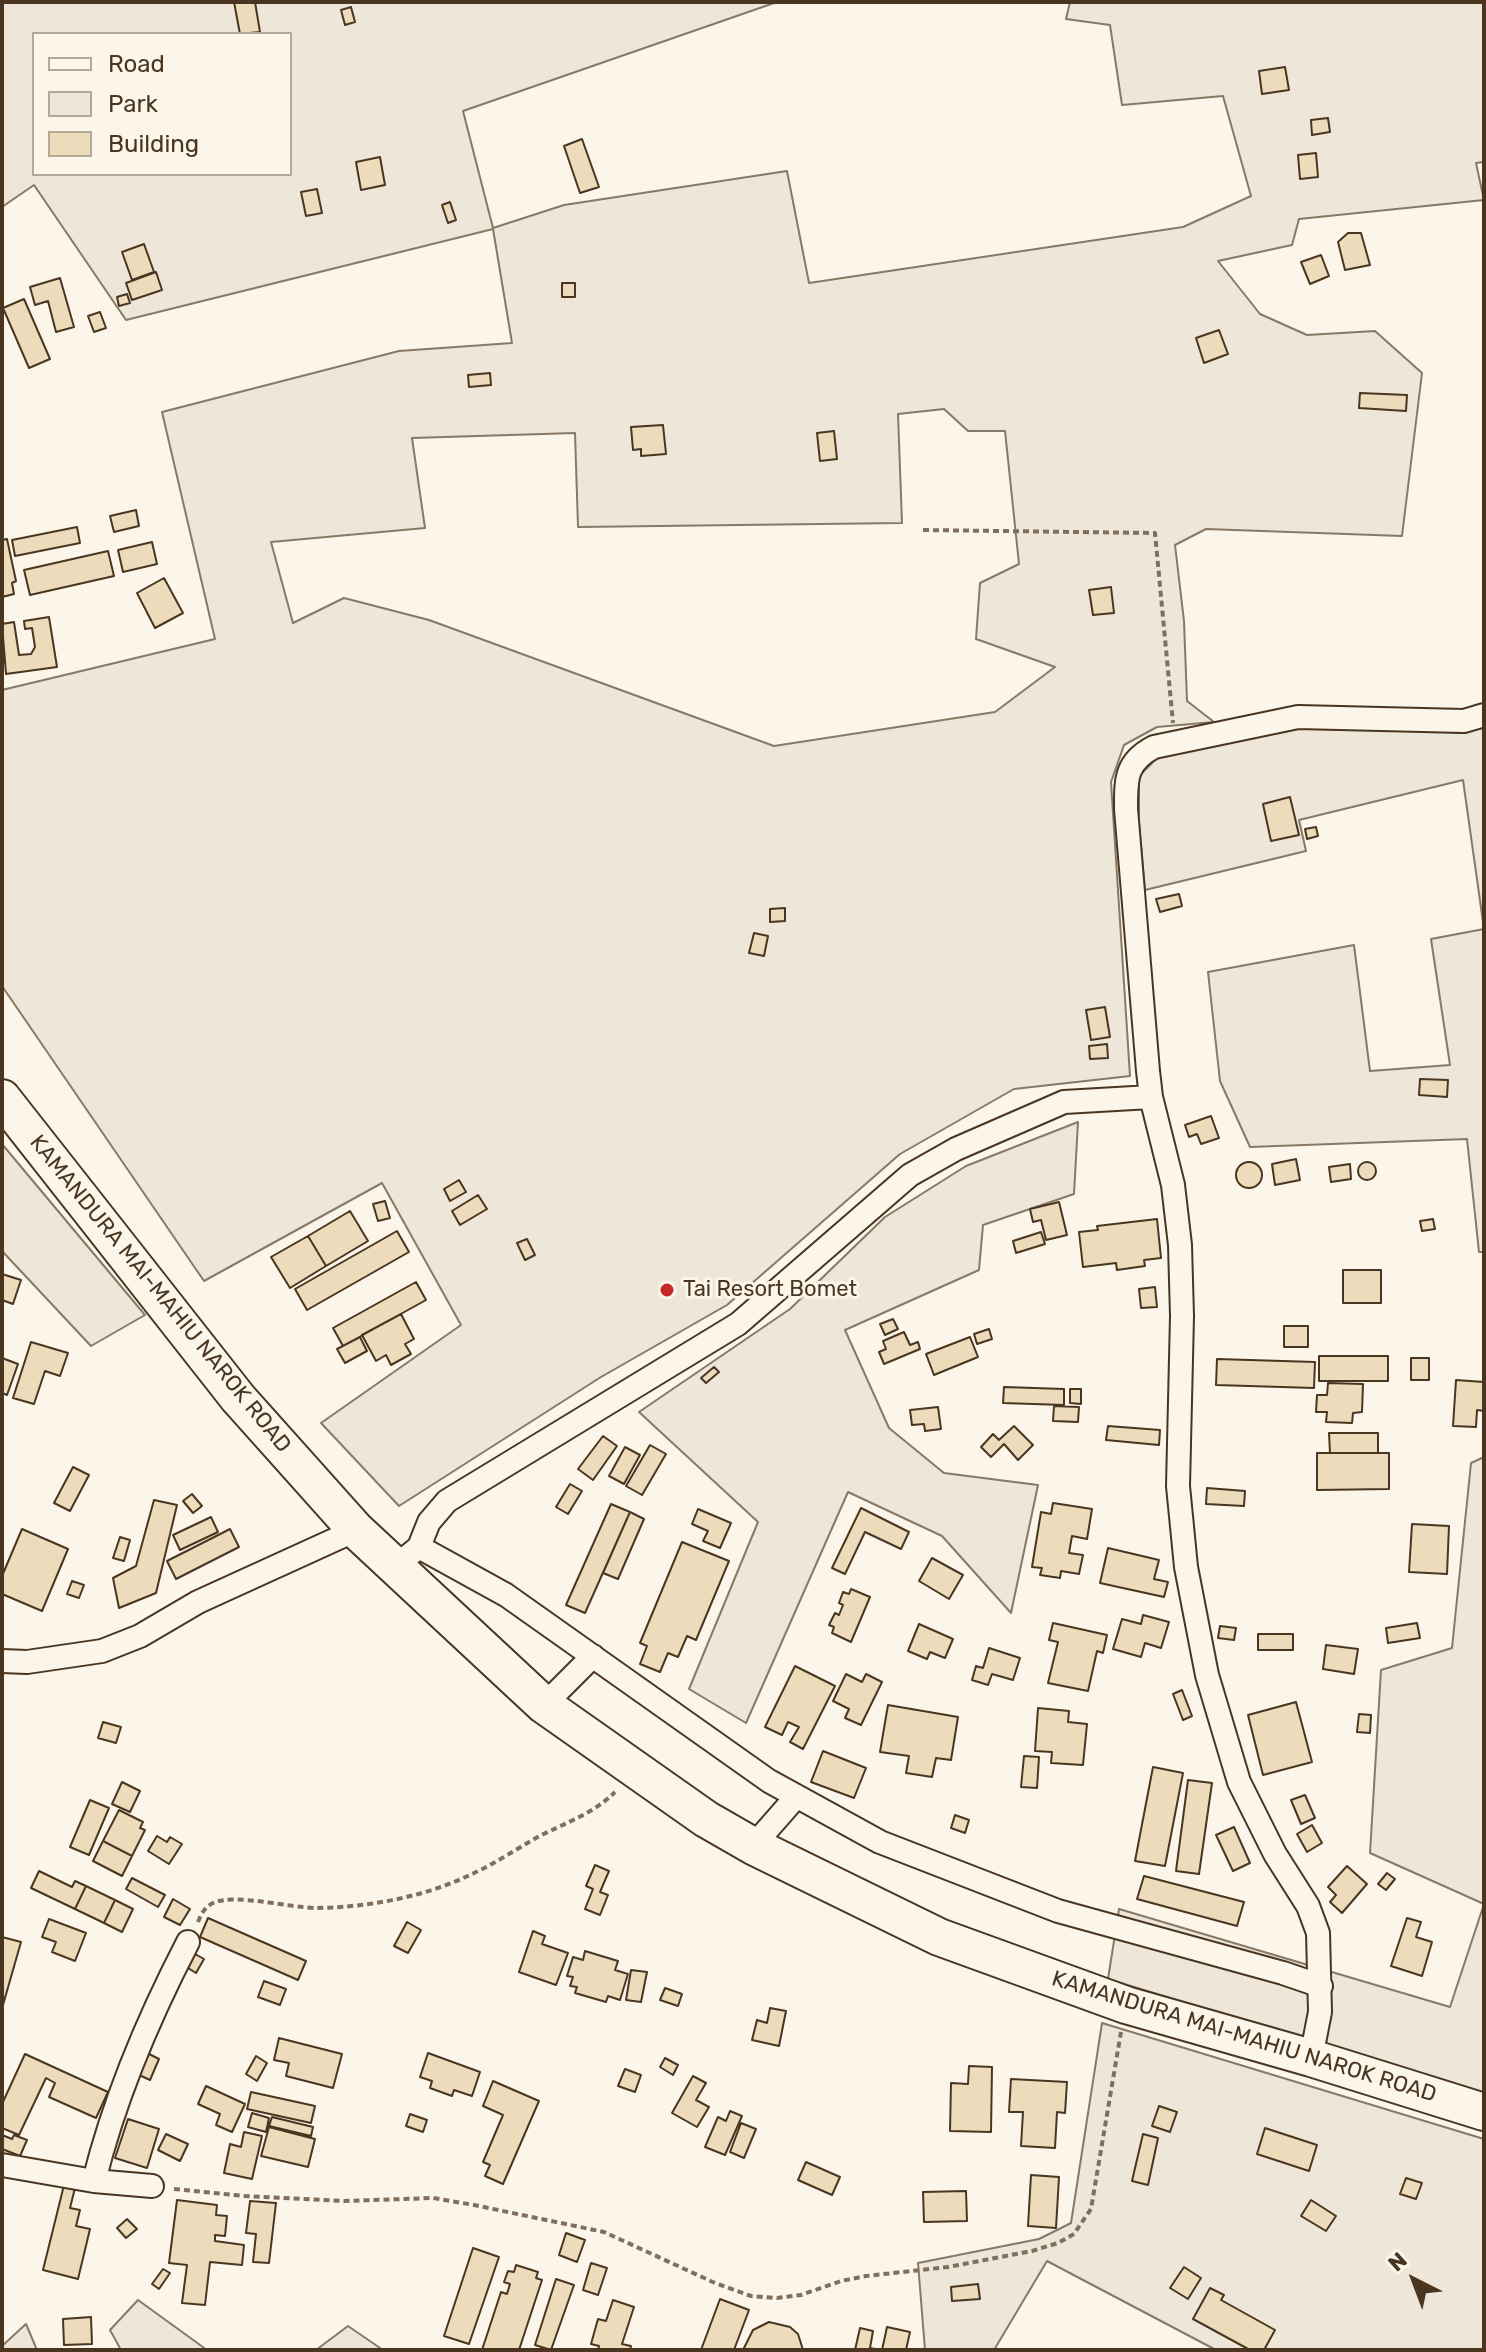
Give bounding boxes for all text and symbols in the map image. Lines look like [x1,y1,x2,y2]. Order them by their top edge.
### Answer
legend [32,32,292,176]
text: Road [108,50,165,78]
text: Park [108,90,158,118]
text: Building [108,130,199,158]
street label: KAMANDURA MAI-MAHIU NAROK ROAD [24,1130,296,1458]
place label: Tai Resort Bomet [683,1277,857,1303]
marker: Tai Resort Bomet [658,1281,676,1299]
street label: KAMANDURA MAI-MAHIU NAROK ROAD [1049,1966,1439,2108]
north arrow [1374,2240,1454,2320]
text: N [1383,2246,1413,2277]

